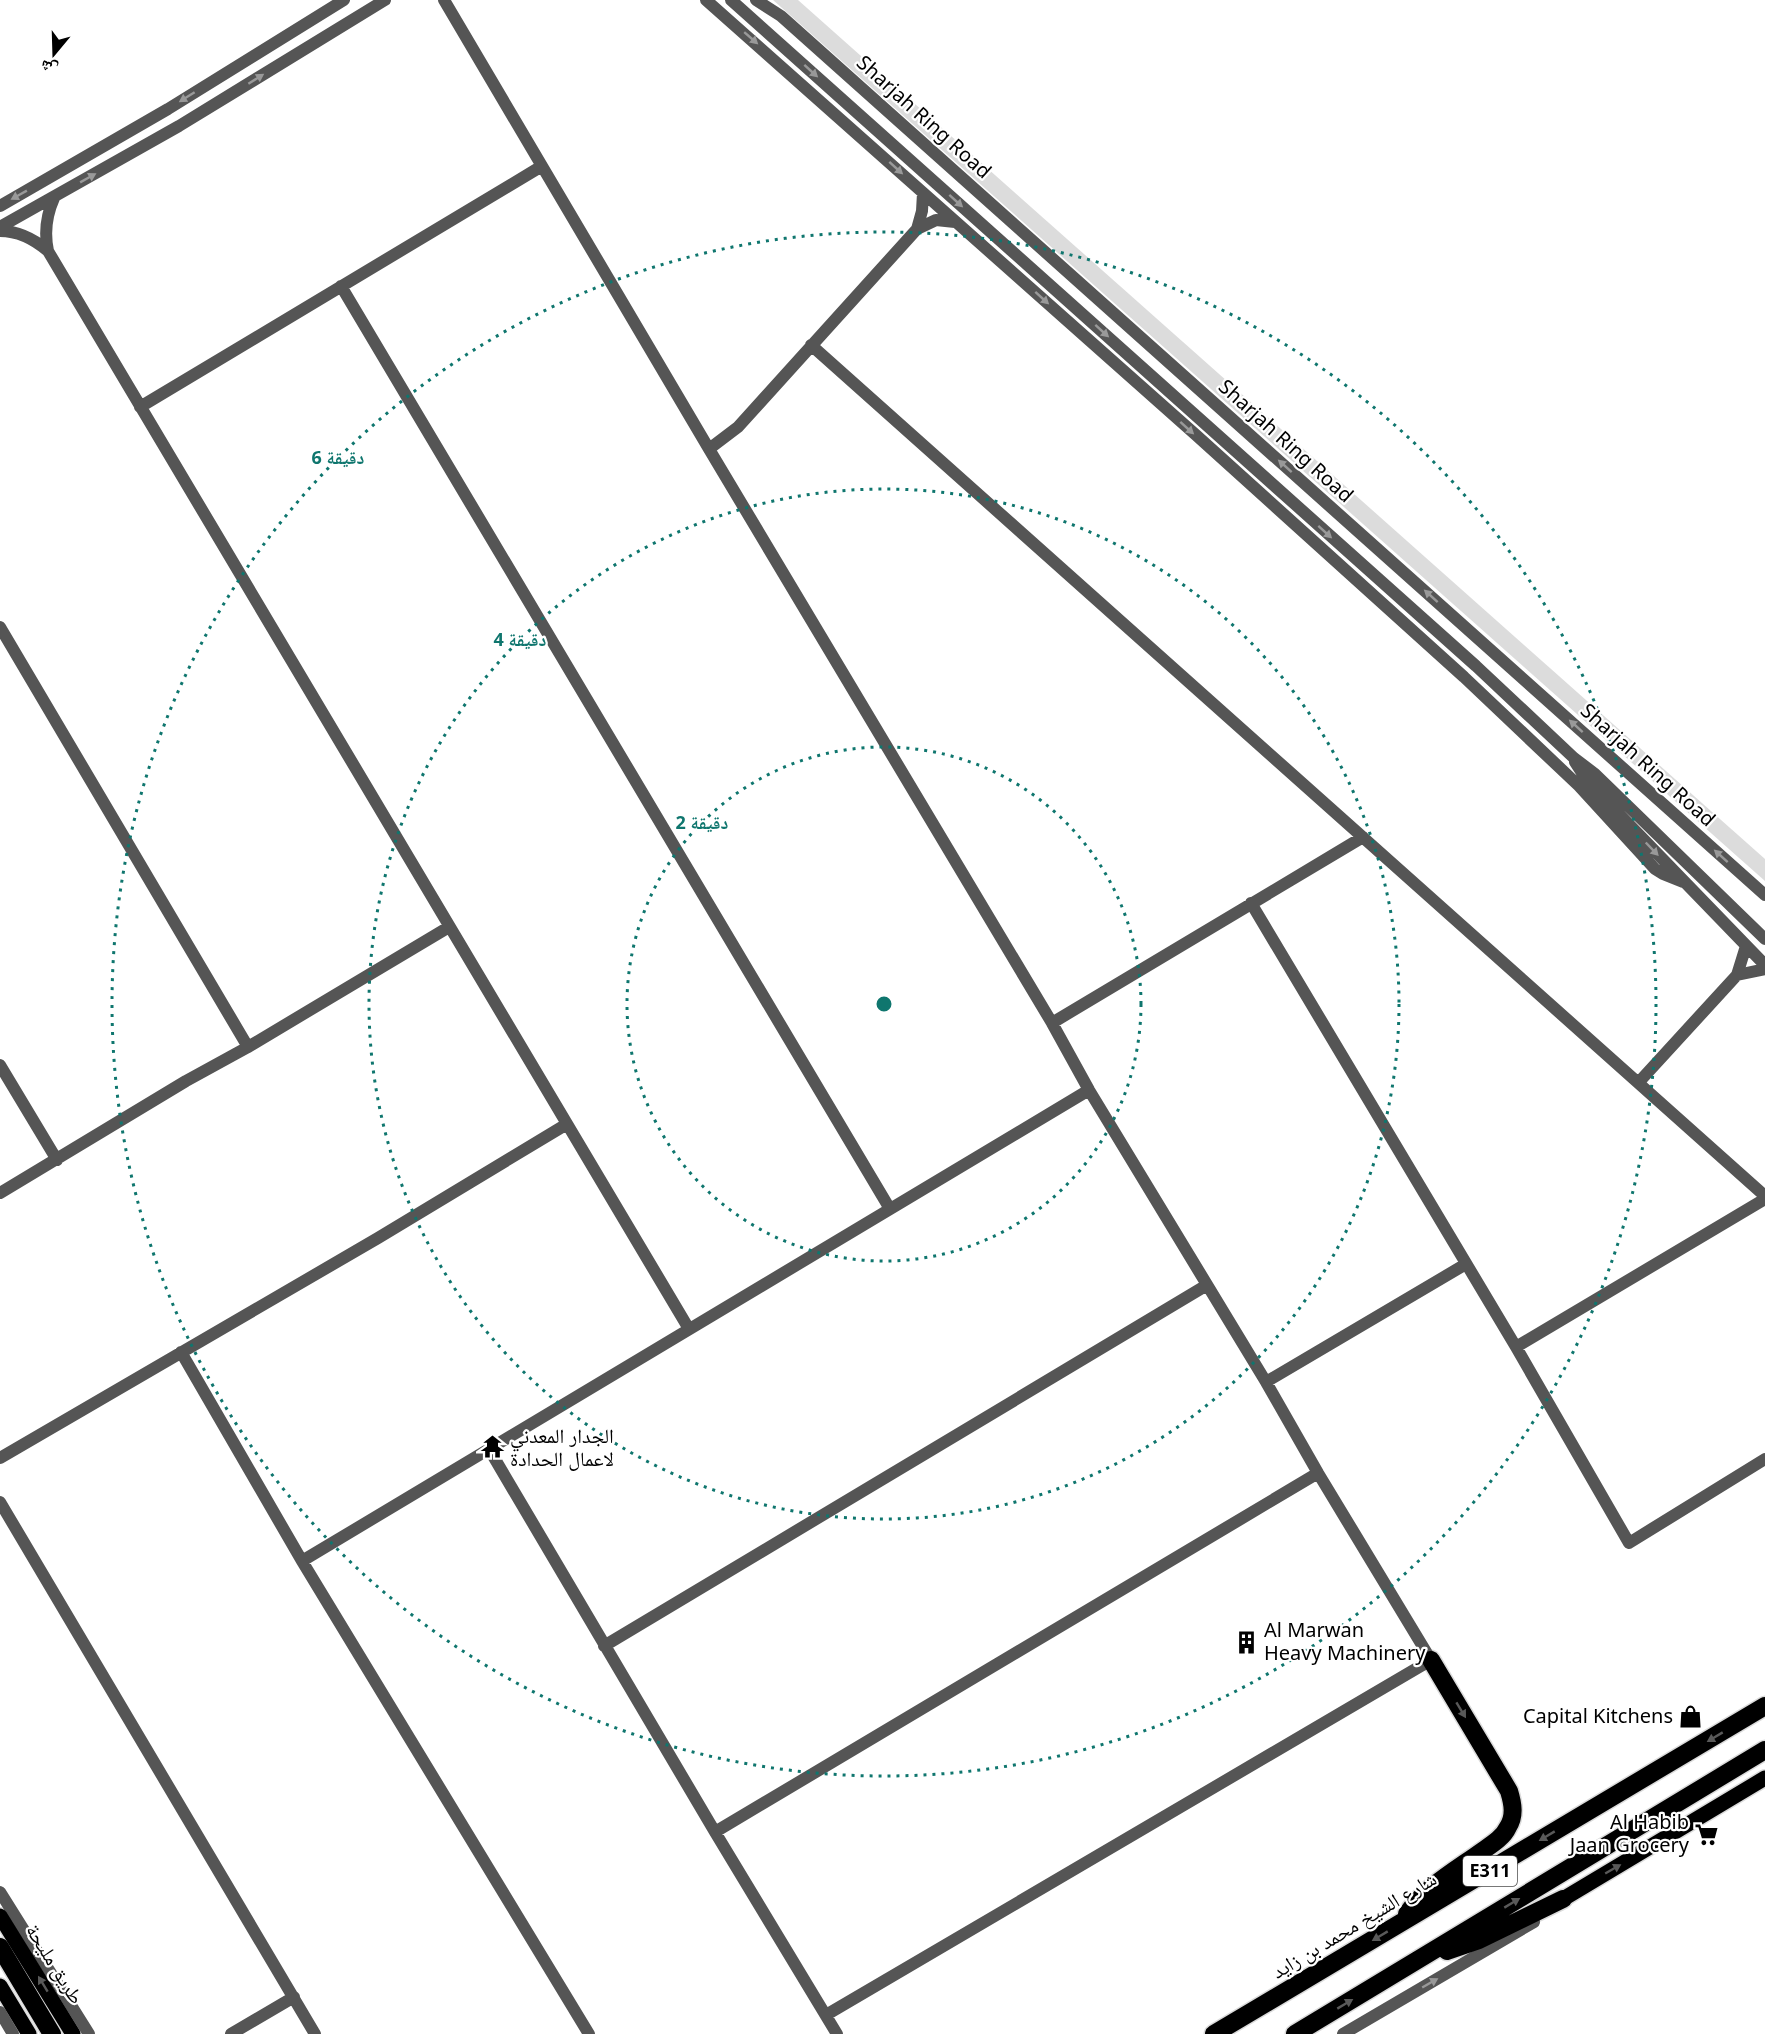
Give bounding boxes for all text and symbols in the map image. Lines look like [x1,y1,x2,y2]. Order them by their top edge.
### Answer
north arrow [24,24,84,84]
one-way arrow [743,31,758,44]
street label: Sharjah Ring Road [851,49,997,184]
text: ش [37,55,61,81]
one-way arrow [803,64,818,77]
one-way arrow [248,74,264,85]
one-way arrow [179,91,195,102]
one-way arrow [888,161,903,174]
one-way arrow [80,173,96,184]
one-way arrow [11,190,27,201]
one-way arrow [948,194,963,207]
one-way arrow [1034,291,1049,305]
one-way arrow [1094,324,1109,338]
street label: Sharjah Ring Road [1213,373,1359,508]
one-way arrow [1180,421,1195,434]
text: 6 دقيقة [312,445,365,469]
one-way arrow [1278,460,1293,473]
one-way arrow [1317,525,1332,539]
one-way arrow [1423,589,1438,603]
text: 4 دقيقة [494,627,547,651]
street label: Sharjah Ring Road [1575,697,1721,832]
one-way arrow [1569,720,1584,733]
text: 2 دقيقة [676,810,729,834]
one-way arrow [1645,842,1659,856]
one-way arrow [1714,849,1729,863]
centre of rings [874,994,894,1014]
place label: الجدار المعدني لاعمال الحدادة [510,1422,614,1472]
temple icon: الجدار المعدني لاعمال الحدادة [479,1434,505,1460]
place label: Al Marwan Heavy Machinery [1264,1616,1426,1666]
building icon: Al Marwan Heavy Machinery [1233,1629,1259,1655]
one-way arrow [1455,1702,1466,1718]
place label: Capital Kitchens [1523,1702,1673,1729]
shop icon: Capital Kitchens [1678,1703,1704,1729]
one-way arrow [1707,1731,1723,1742]
place label: Al Habib Jaan Grocery [1568,1808,1690,1858]
supermarket icon: Al Habib Jaan Grocery [1694,1821,1720,1847]
one-way arrow [1539,1831,1556,1841]
road number: E311 [1463,1856,1517,1886]
one-way arrow [1605,1864,1622,1874]
street label: شارع الشيخ محمد بن زايد [1266,1865,1441,1985]
one-way arrow [1504,1898,1520,1909]
street label: طريق مليحة [20,1919,91,2009]
one-way arrow [1372,1930,1388,1941]
one-way arrow [37,1976,48,1992]
one-way arrow [1422,1978,1439,1988]
one-way arrow [1337,1999,1354,2009]

